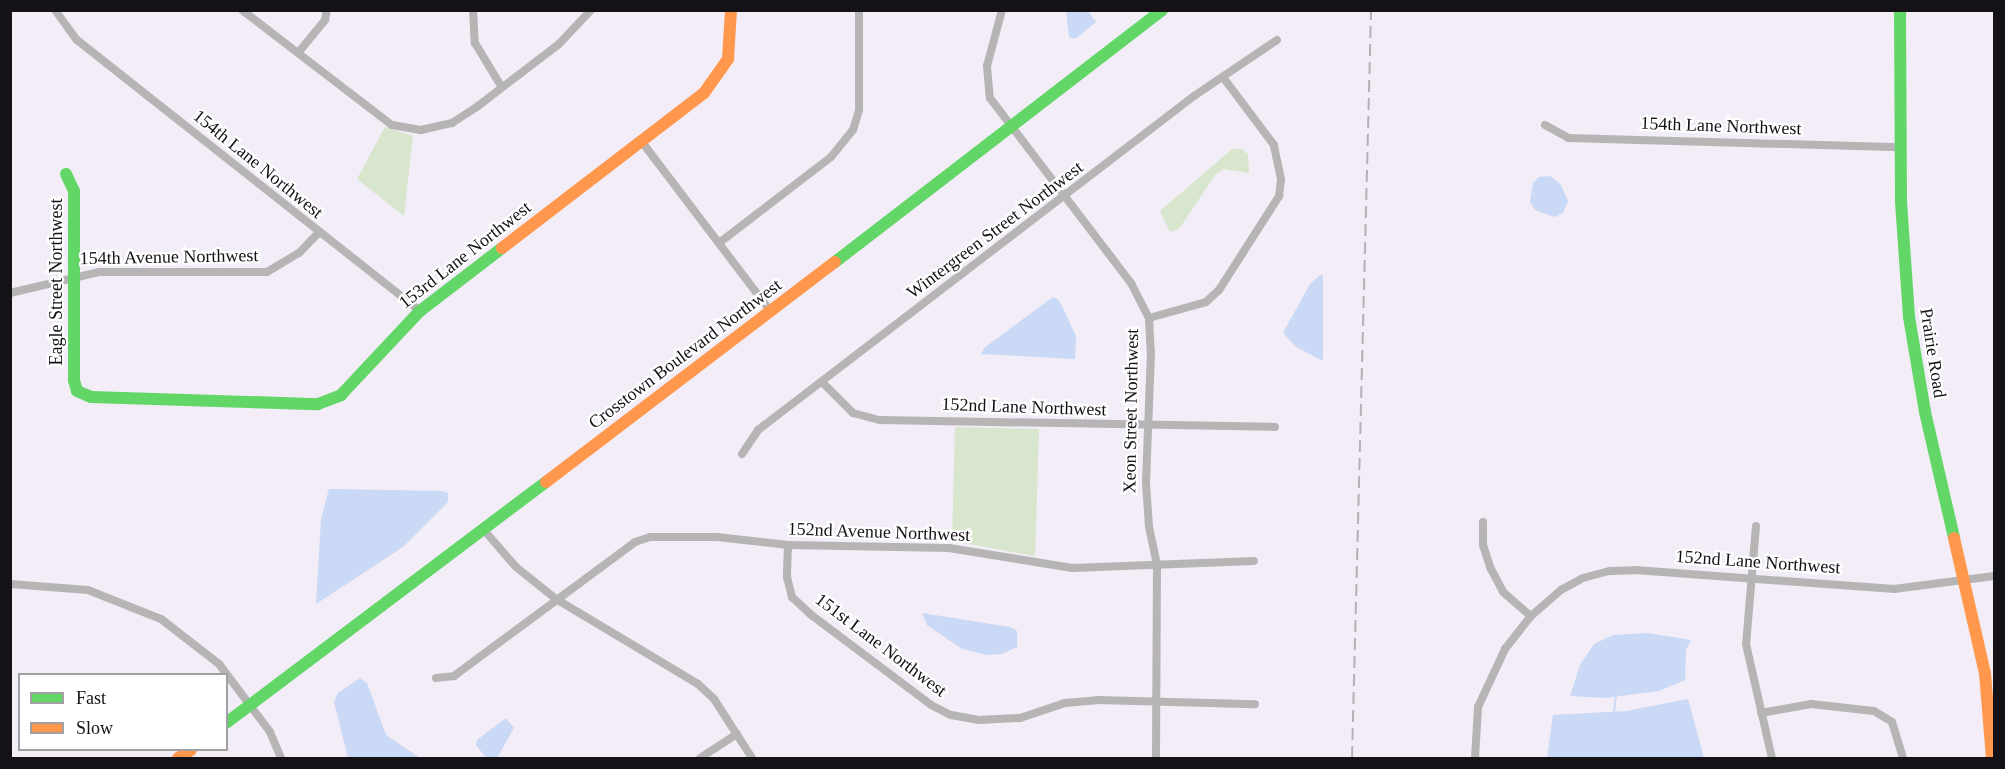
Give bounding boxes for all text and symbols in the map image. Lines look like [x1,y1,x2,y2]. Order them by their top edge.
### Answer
street label: 154th Lane Northwest [189,105,327,223]
street label: 154th Lane Northwest [1640,112,1802,140]
street label: Wintergreen Street Northwest [903,157,1087,303]
street label: 153rd Lane Northwest [395,197,535,313]
street label: Eagle Street Northwest [45,199,67,365]
street label: 154th Avenue Northwest [79,245,259,269]
street label: Crosstown Boulevard Northwest [584,274,786,434]
street label: Prairie Road [1915,307,1951,399]
street label: Xeon Street Northwest [1119,328,1143,494]
street label: 152nd Lane Northwest [941,393,1107,421]
street label: 152nd Avenue Northwest [787,518,971,546]
street label: 152nd Lane Northwest [1675,545,1841,579]
street label: 151st Lane Northwest [811,589,951,701]
legend [18,673,228,751]
text: Fast [76,688,106,708]
text: Slow [76,718,113,738]

